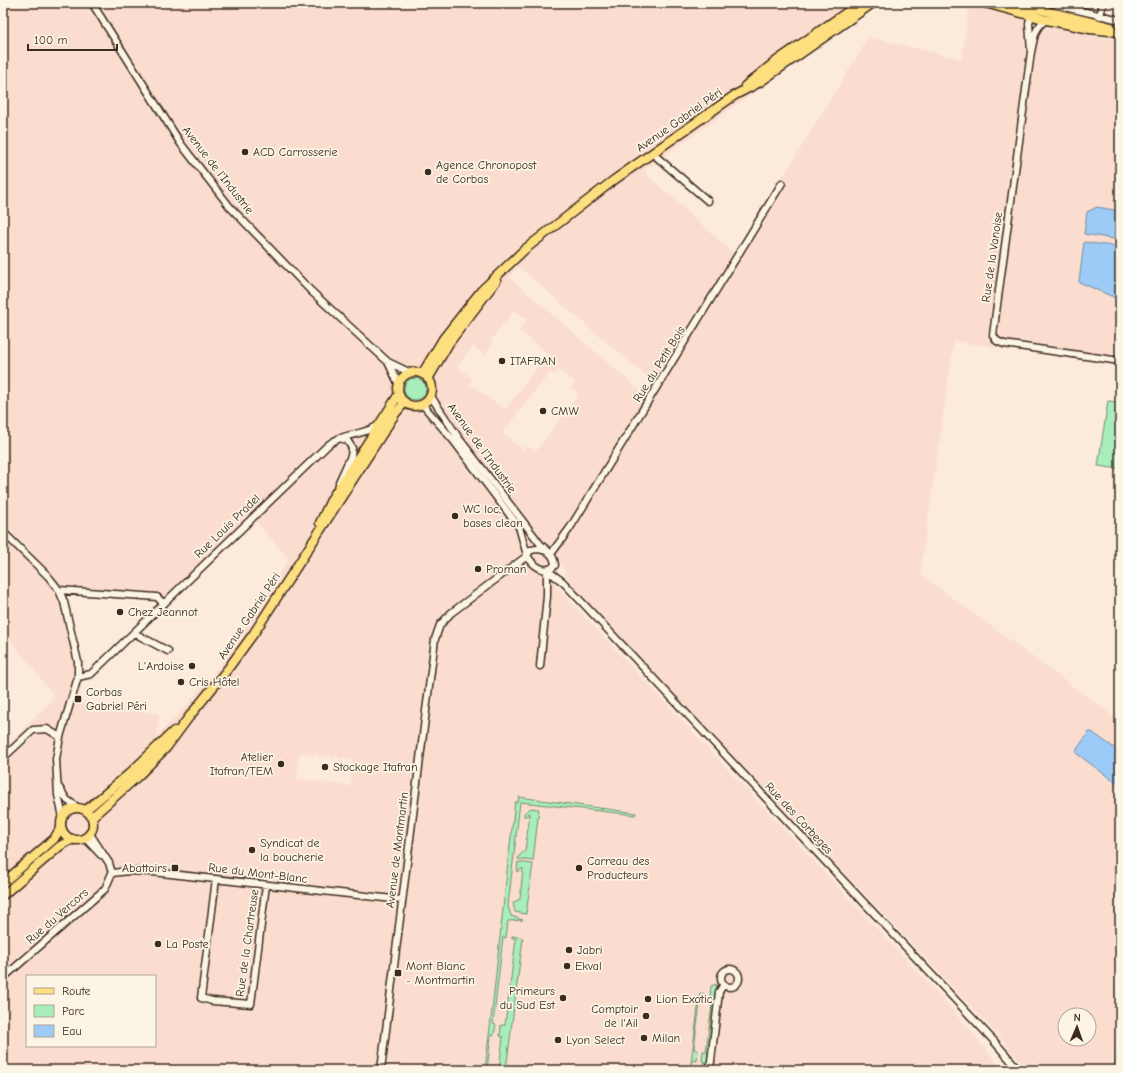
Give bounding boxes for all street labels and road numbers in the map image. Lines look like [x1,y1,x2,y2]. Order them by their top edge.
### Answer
street label: Avenue Gabriel Péri [633,85,725,155]
street label: Avenue de l'Industrie [179,123,257,217]
street label: Rue de la Vanoise [979,211,1005,303]
street label: Rue du Petit Bois [630,323,688,405]
street label: Avenue de l'Industrie [445,400,519,496]
street label: Rue Louis Pradel [191,491,263,561]
street label: Avenue Gabriel Péri [215,570,283,662]
street label: Rue des Corbeges [762,779,836,857]
street label: Avenue de Montmartin [383,791,411,909]
street label: Rue du Mont-Blanc [208,860,309,886]
street label: Rue du Vercors [23,885,91,947]
street label: Rue de la Chartreuse [233,888,261,998]

